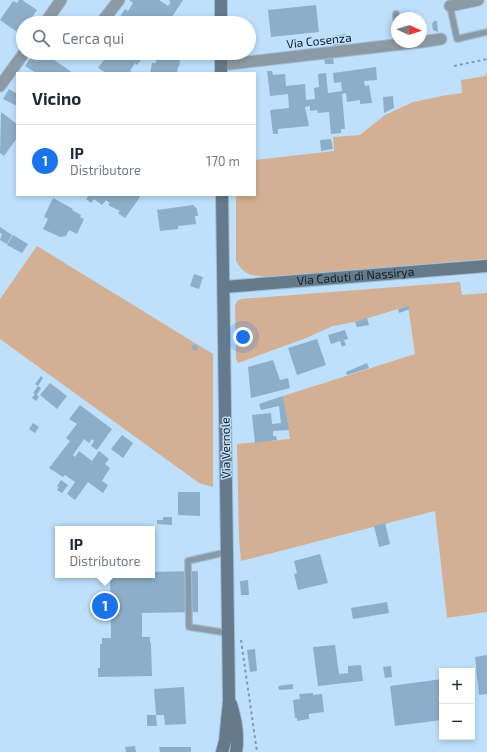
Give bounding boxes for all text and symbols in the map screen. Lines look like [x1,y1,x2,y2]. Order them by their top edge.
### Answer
north arrow [391,12,427,48]
search box [16,16,256,60]
icon: search [30,27,52,49]
text: Cerca qui [62,29,124,47]
street label: Via Cosenza [286,30,352,50]
text: Vicino [32,88,81,108]
text: IP [70,144,84,162]
text: 1 [42,153,48,169]
text: 170 m [206,153,240,169]
text: Distributore [70,162,141,178]
street label: Via Caduti di Nassirya [296,264,415,287]
your location [233,327,253,347]
street label: Via Vernole [217,417,233,479]
popup [55,526,155,578]
text: IP [69,535,83,553]
text: Distributore [69,553,141,569]
pin: 1 [92,591,118,621]
map controls [439,668,475,740]
button: + [439,668,475,704]
button: − [439,704,475,740]

